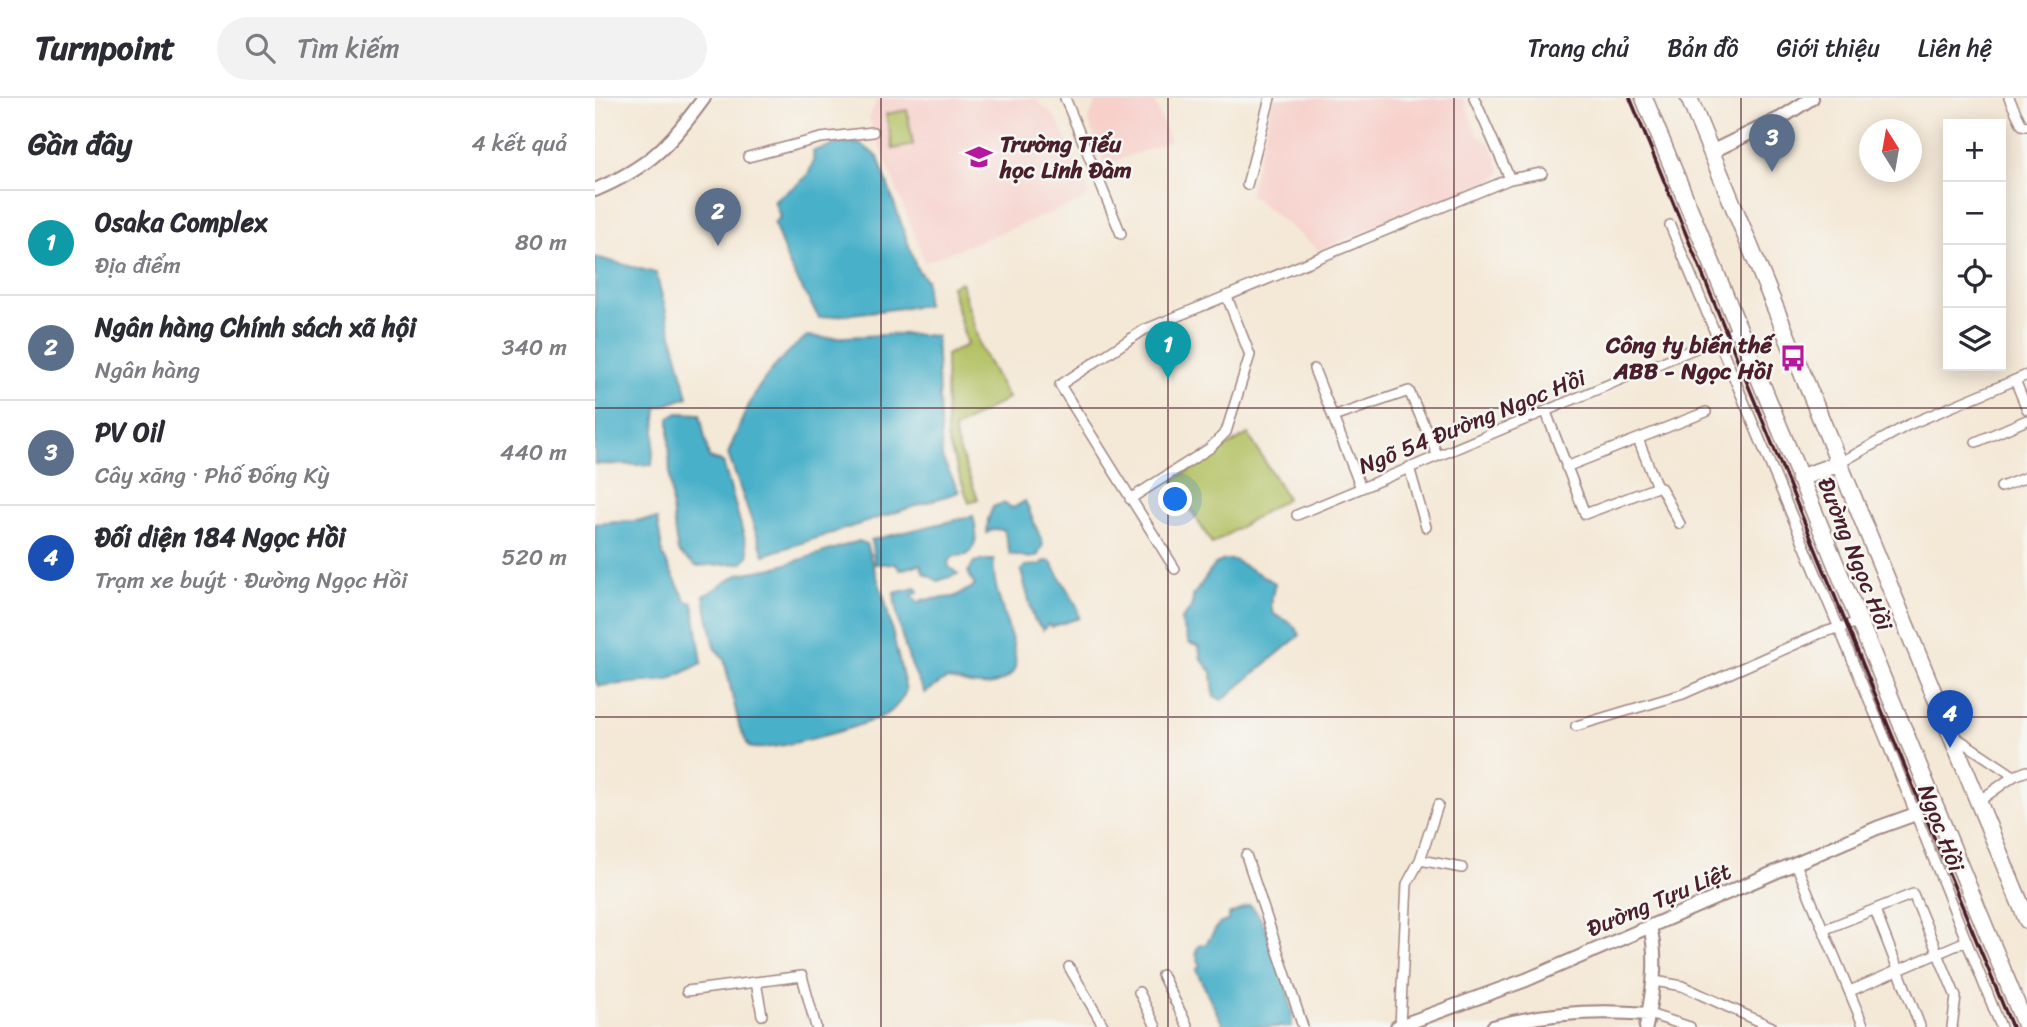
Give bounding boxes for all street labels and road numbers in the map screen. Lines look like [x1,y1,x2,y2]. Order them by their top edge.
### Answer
street label: Ngõ 54 Đường Ngọc Hồi [1352,357,1593,486]
street label: Đường Ngọc Hồi [1806,471,1905,638]
street label: Ngọc Hồi [1906,778,1977,878]
street label: Đường Tựu Liệt [1580,851,1738,949]

